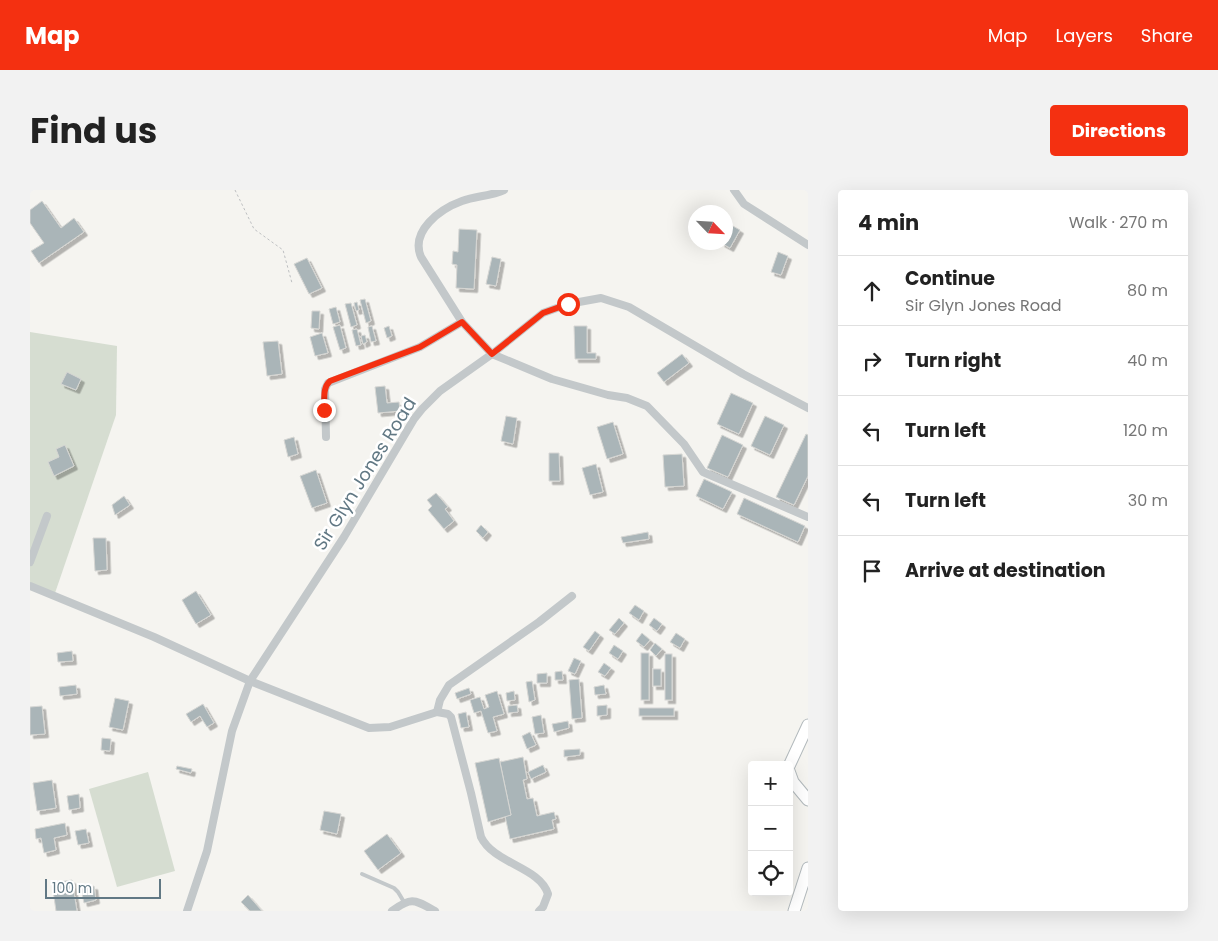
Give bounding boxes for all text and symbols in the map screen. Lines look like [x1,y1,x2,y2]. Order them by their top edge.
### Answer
text: Map [25,19,80,52]
text: Map [988,23,1028,48]
text: Layers [1056,23,1113,48]
text: Share [1141,23,1193,48]
button: Directions [1050,105,1188,156]
text: Find us [30,106,157,155]
north arrow [688,205,733,250]
text: 4 min [858,208,919,237]
text: Walk · 270 m [1069,211,1168,234]
text: Continue [905,265,995,292]
icon: ahead [858,277,886,305]
text: 80 m [1127,279,1168,302]
route start [557,293,580,316]
text: Sir Glyn Jones Road [905,294,1062,317]
icon: right [858,347,886,375]
text: Turn right [905,347,1001,374]
text: 40 m [1127,349,1168,372]
street label: Sir Glyn Jones Road [307,392,422,555]
route end [313,399,336,422]
icon: left [858,417,886,445]
text: Turn left [905,417,986,444]
text: 120 m [1123,419,1168,442]
icon: left [858,487,886,515]
text: Turn left [905,487,986,514]
text: 30 m [1128,489,1168,512]
icon: arrive [858,557,886,585]
text: Arrive at destination [905,557,1106,584]
map controls [748,761,793,896]
button: + [748,761,793,806]
button: − [748,806,793,851]
button: locate [748,851,793,896]
scale bar [45,876,161,899]
text: 100 m [52,878,92,898]

